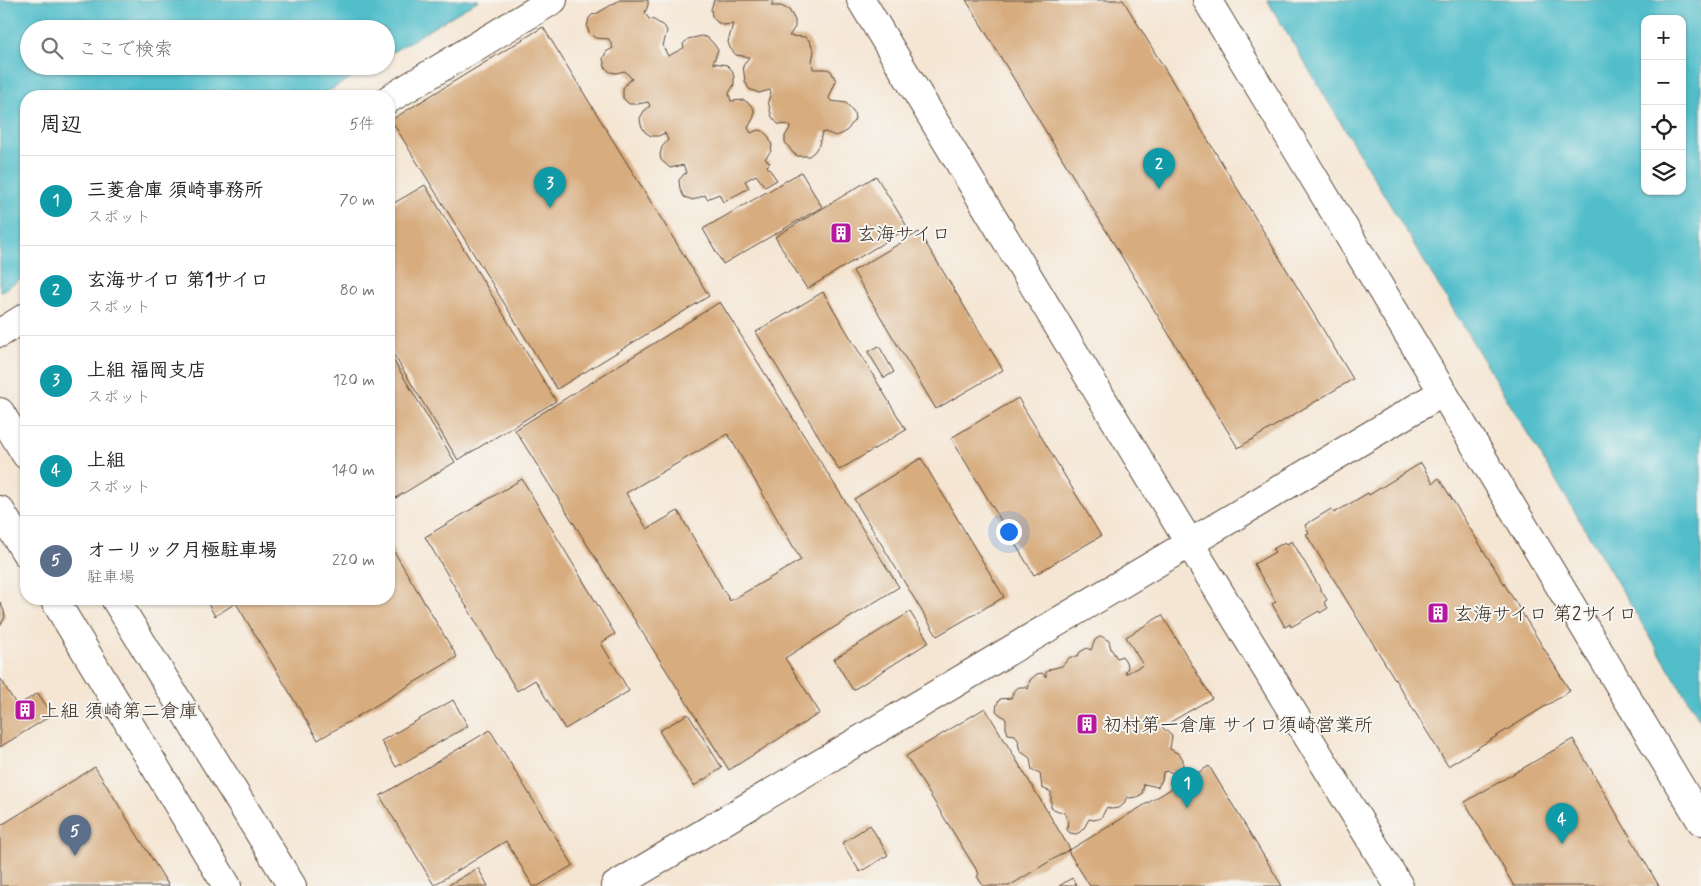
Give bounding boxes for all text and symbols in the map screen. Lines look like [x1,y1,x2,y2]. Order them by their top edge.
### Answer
map controls [1641,15,1686,195]
button: + [1641,15,1686,60]
search box [20,20,395,75]
icon: search [38,34,66,62]
text: ここで検索 [78,37,173,62]
button: − [1641,60,1686,105]
button: locate [1641,105,1686,150]
text: 周辺 [40,111,82,139]
text: 5件 [349,114,375,135]
pin: 2 [1143,148,1175,189]
button: layers [1641,150,1686,195]
pin: 3 [534,167,566,208]
text: 三菱倉庫 須崎事務所 [87,178,263,203]
text: 1 [52,190,60,211]
text: 70 m [339,190,375,211]
text: スポット [87,207,151,228]
building icon: 玄海サイロ [829,221,853,245]
place label: 玄海サイロ [857,222,951,247]
text: 玄海サイロ 第1サイロ [87,268,269,293]
text: 2 [52,280,60,301]
text: 80 m [340,280,375,301]
text: スポット [87,297,151,318]
text: 上組 福岡支店 [87,358,206,383]
text: 3 [52,370,60,391]
text: 120 m [333,370,375,391]
text: スポット [87,387,151,408]
text: 上組 [87,448,125,473]
text: 4 [51,460,61,481]
text: 140 m [331,460,375,481]
text: スポット [87,477,151,498]
your location [996,519,1022,545]
text: オーリック月極駐車場 [87,538,277,563]
text: 5 [51,550,61,571]
text: 220 m [332,550,375,571]
text: 駐車場 [87,567,135,588]
building icon: 玄海サイロ 第2サイロ [1426,601,1450,625]
place label: 玄海サイロ 第2サイロ [1454,602,1637,627]
building icon: 上組 須崎第二倉庫 [13,698,37,722]
place label: 上組 須崎第二倉庫 [41,699,198,724]
building icon: 初村第一倉庫 サイロ須崎営業所 [1075,712,1099,736]
place label: 初村第一倉庫 サイロ須崎営業所 [1103,713,1373,738]
pin: 1 [1171,767,1203,808]
pin: 4 [1546,803,1578,844]
pin: 5 [59,815,91,856]

